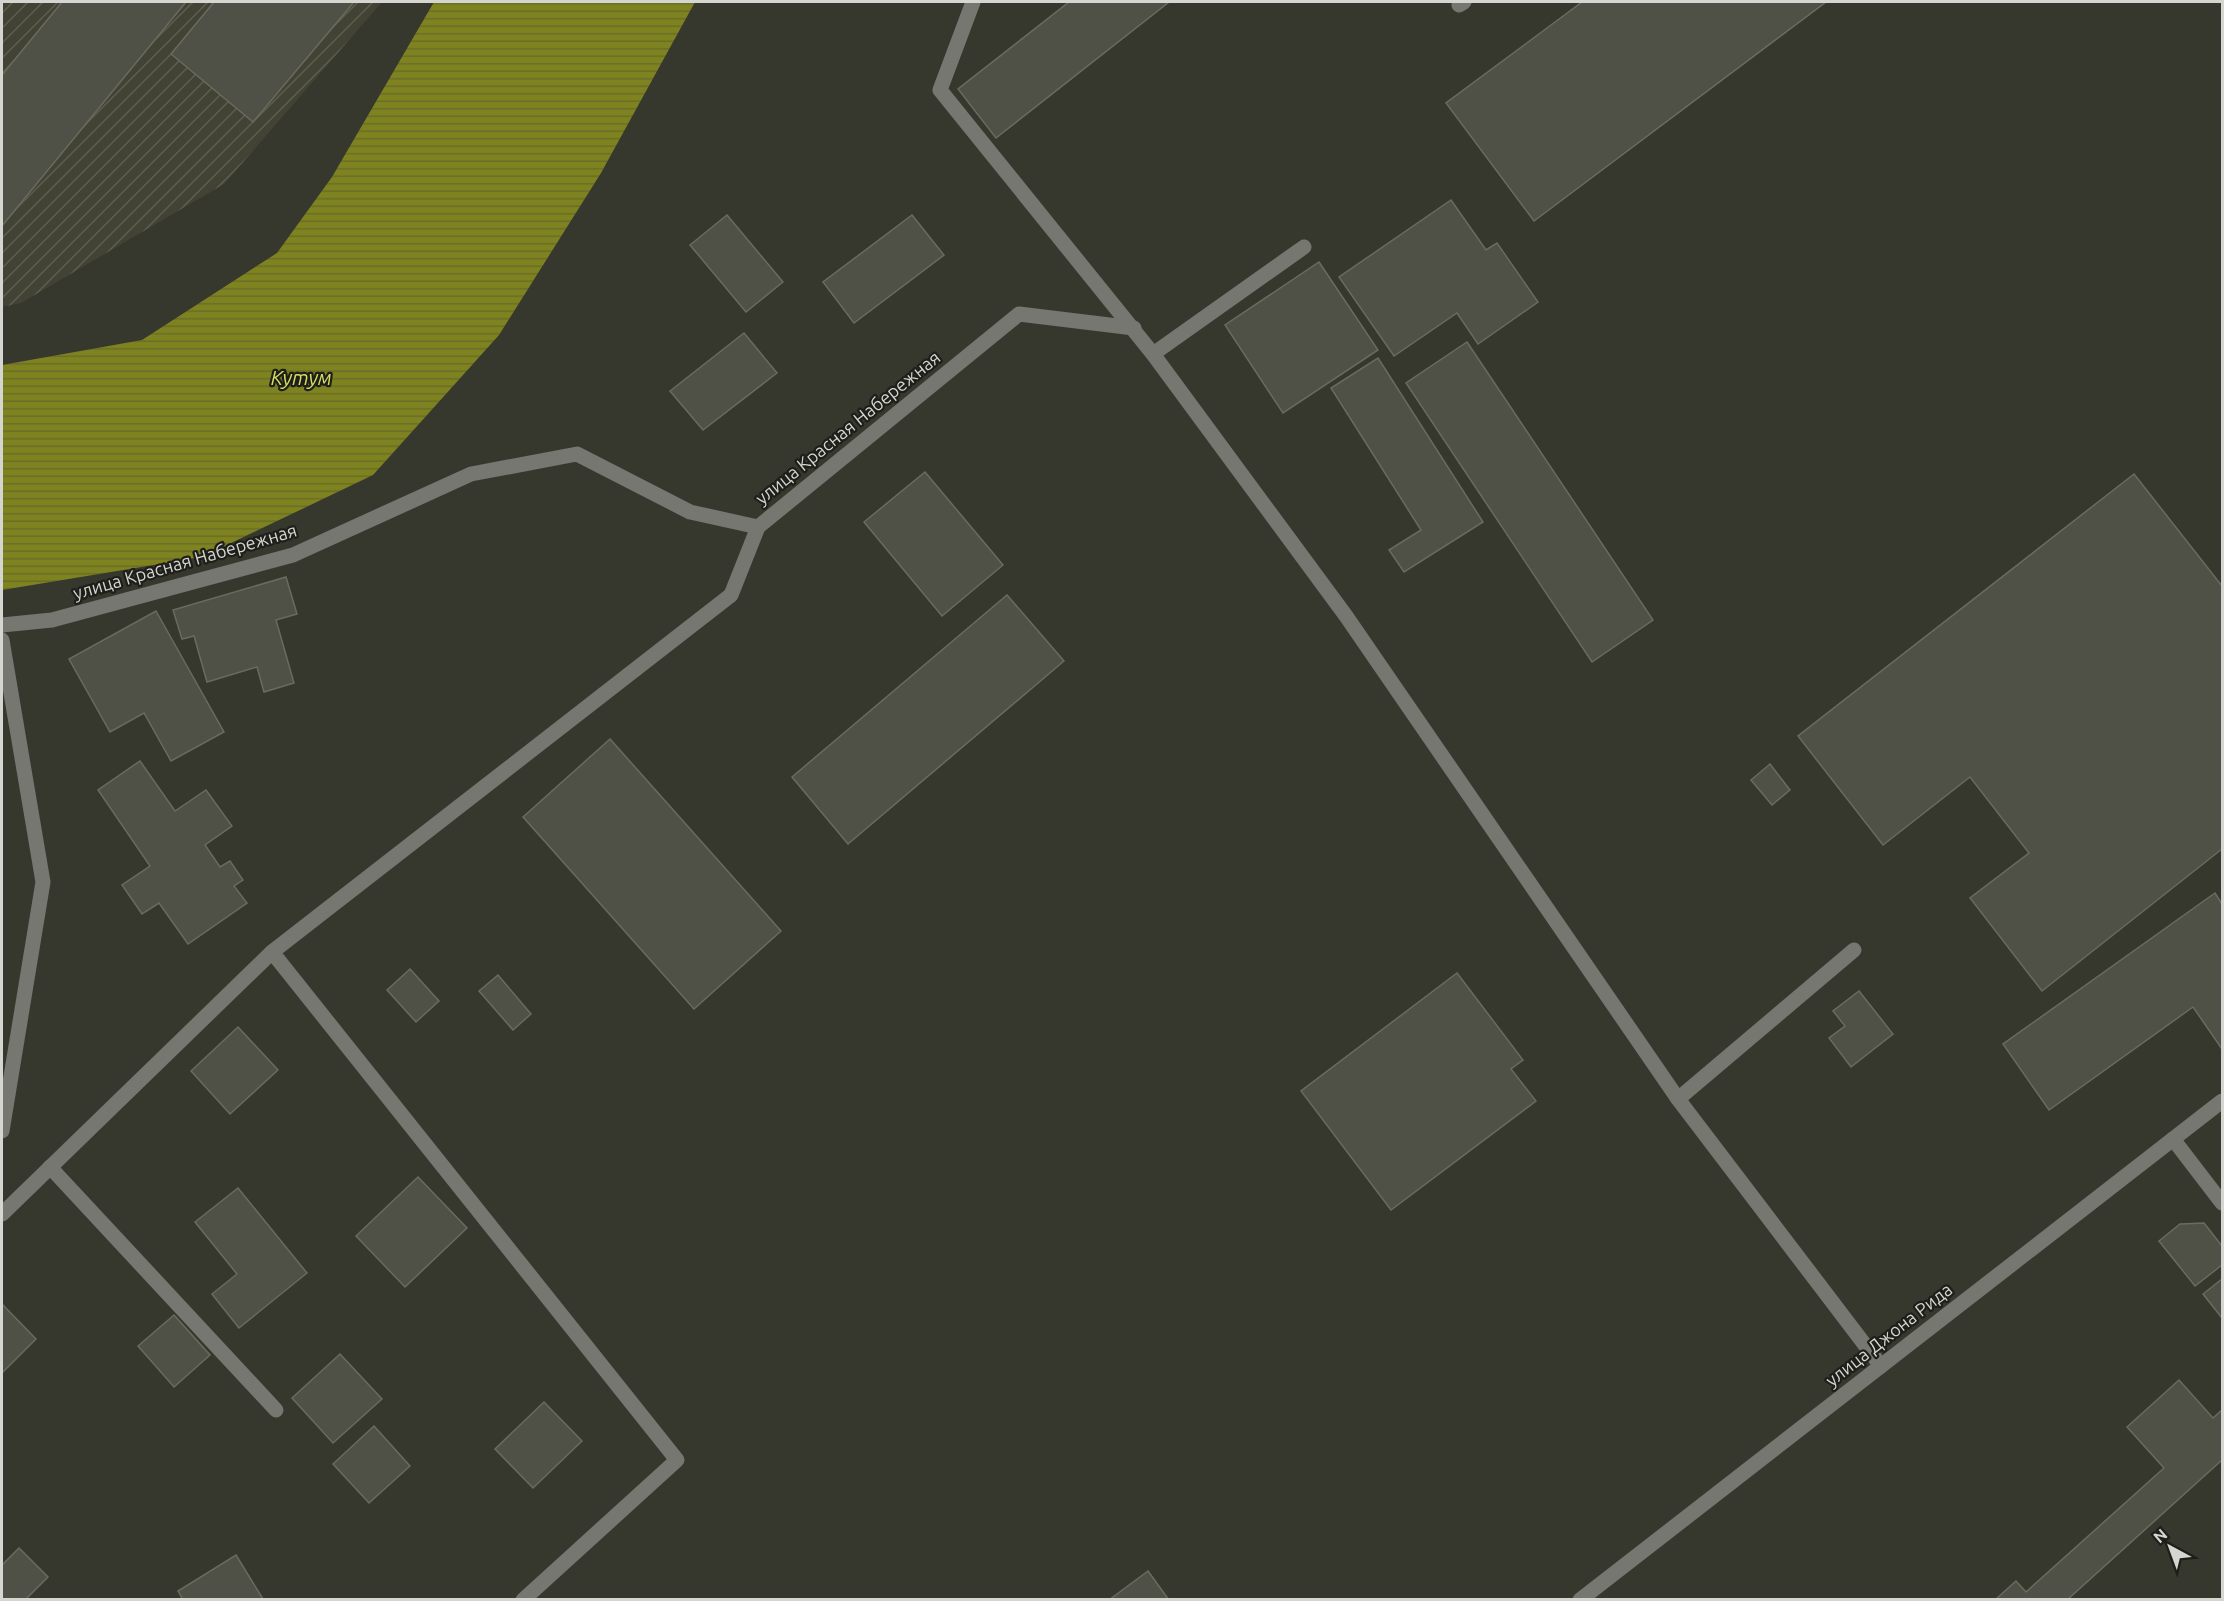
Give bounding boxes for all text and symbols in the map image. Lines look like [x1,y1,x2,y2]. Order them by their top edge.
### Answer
street label: улица Красная Набережная [751,347,944,508]
water label: Кутум [271,366,331,389]
street label: улица Красная Набережная [71,520,299,603]
street label: улица Джона Рида [1821,1279,1956,1390]
north arrow [2140,1517,2200,1577]
text: N [2150,1525,2171,1546]

